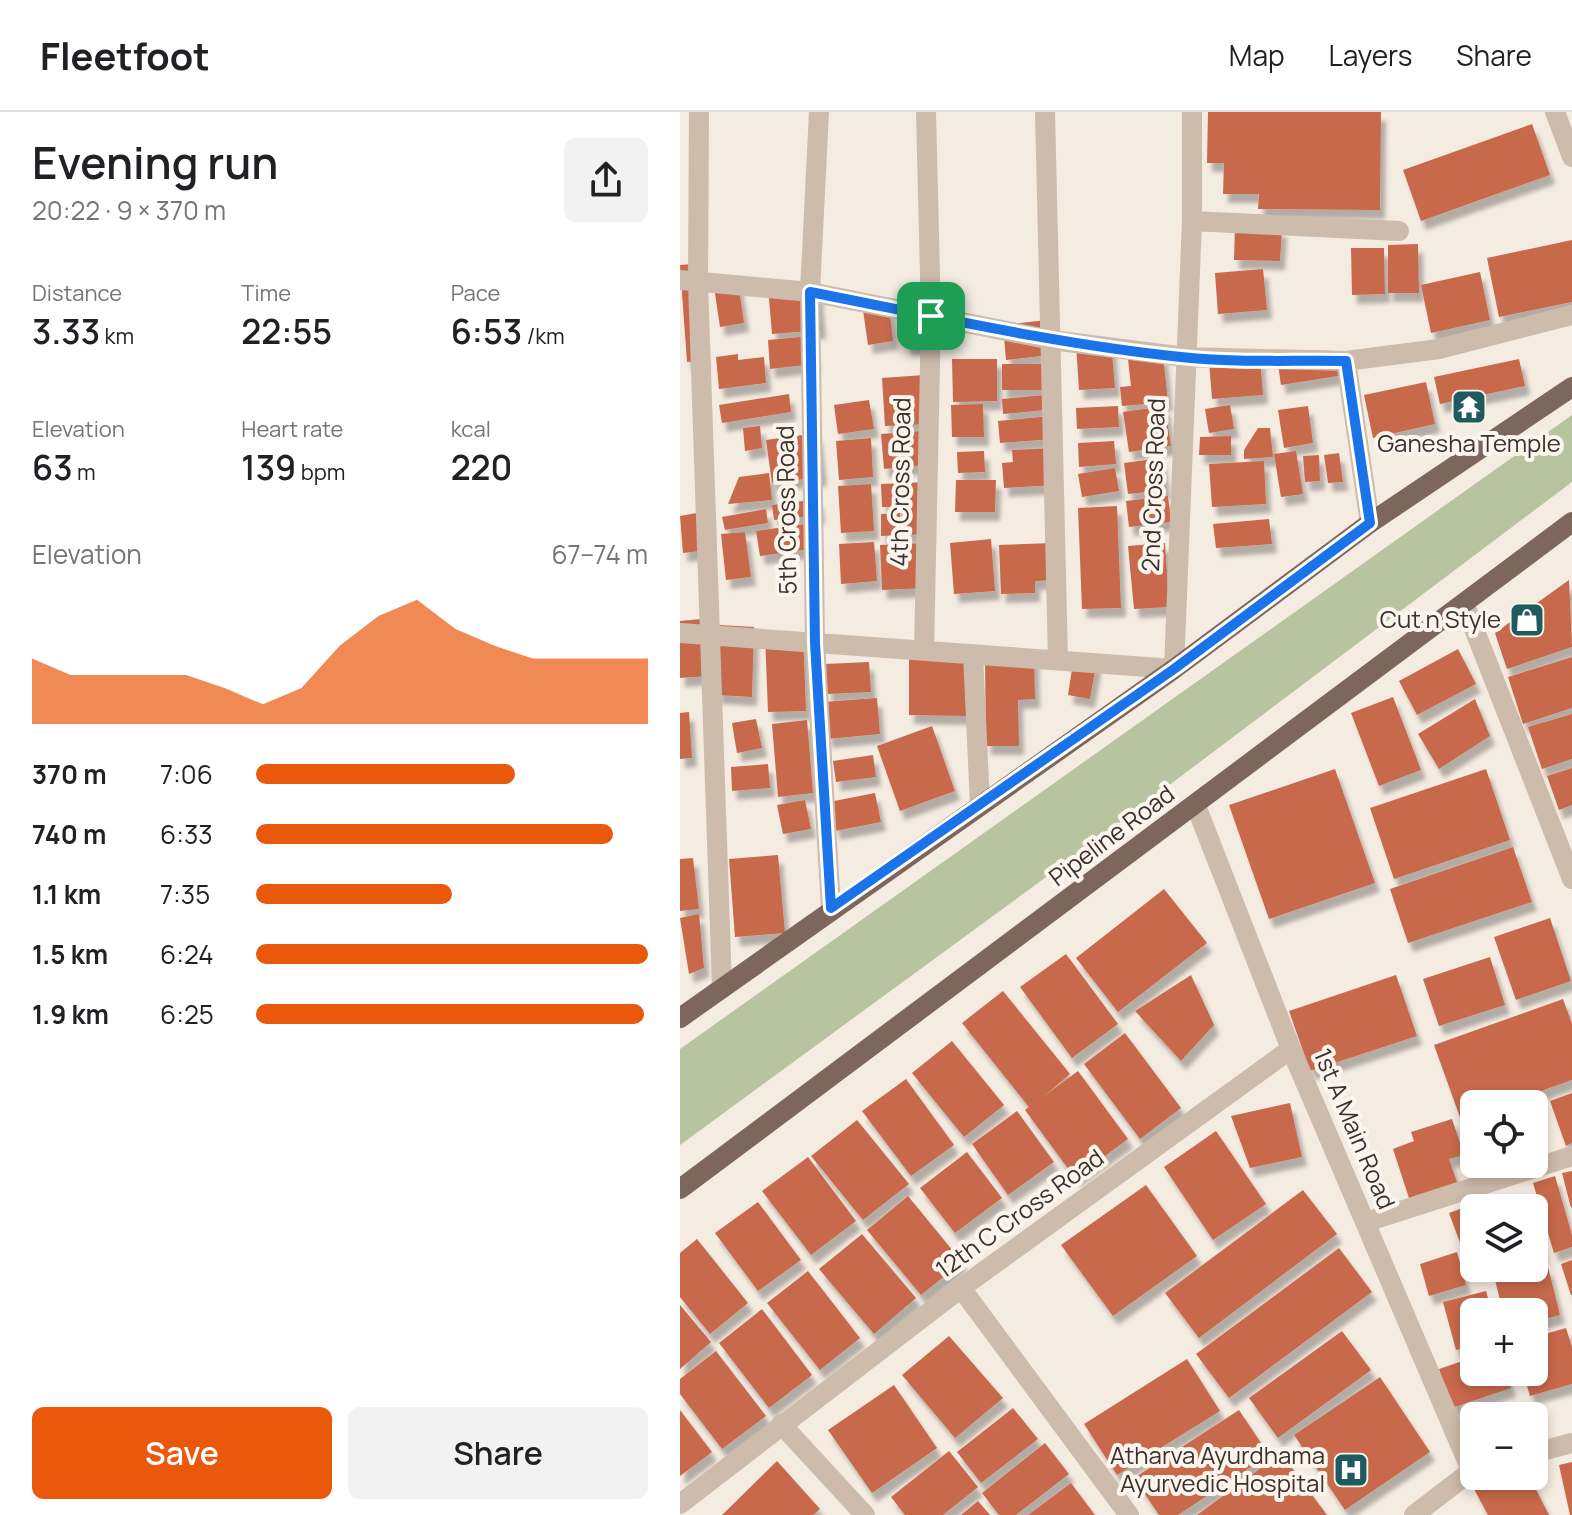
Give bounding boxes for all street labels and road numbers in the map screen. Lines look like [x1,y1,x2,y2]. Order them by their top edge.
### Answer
street label: 4th Cross Road [882,397,917,567]
street label: 2nd Cross Road [1133,398,1172,572]
street label: 5th Cross Road [768,425,803,595]
street label: Pipeline Road [1041,777,1181,893]
street label: 1st A Main Road [1307,1043,1404,1214]
street label: 12th C Cross Road [928,1141,1110,1285]

